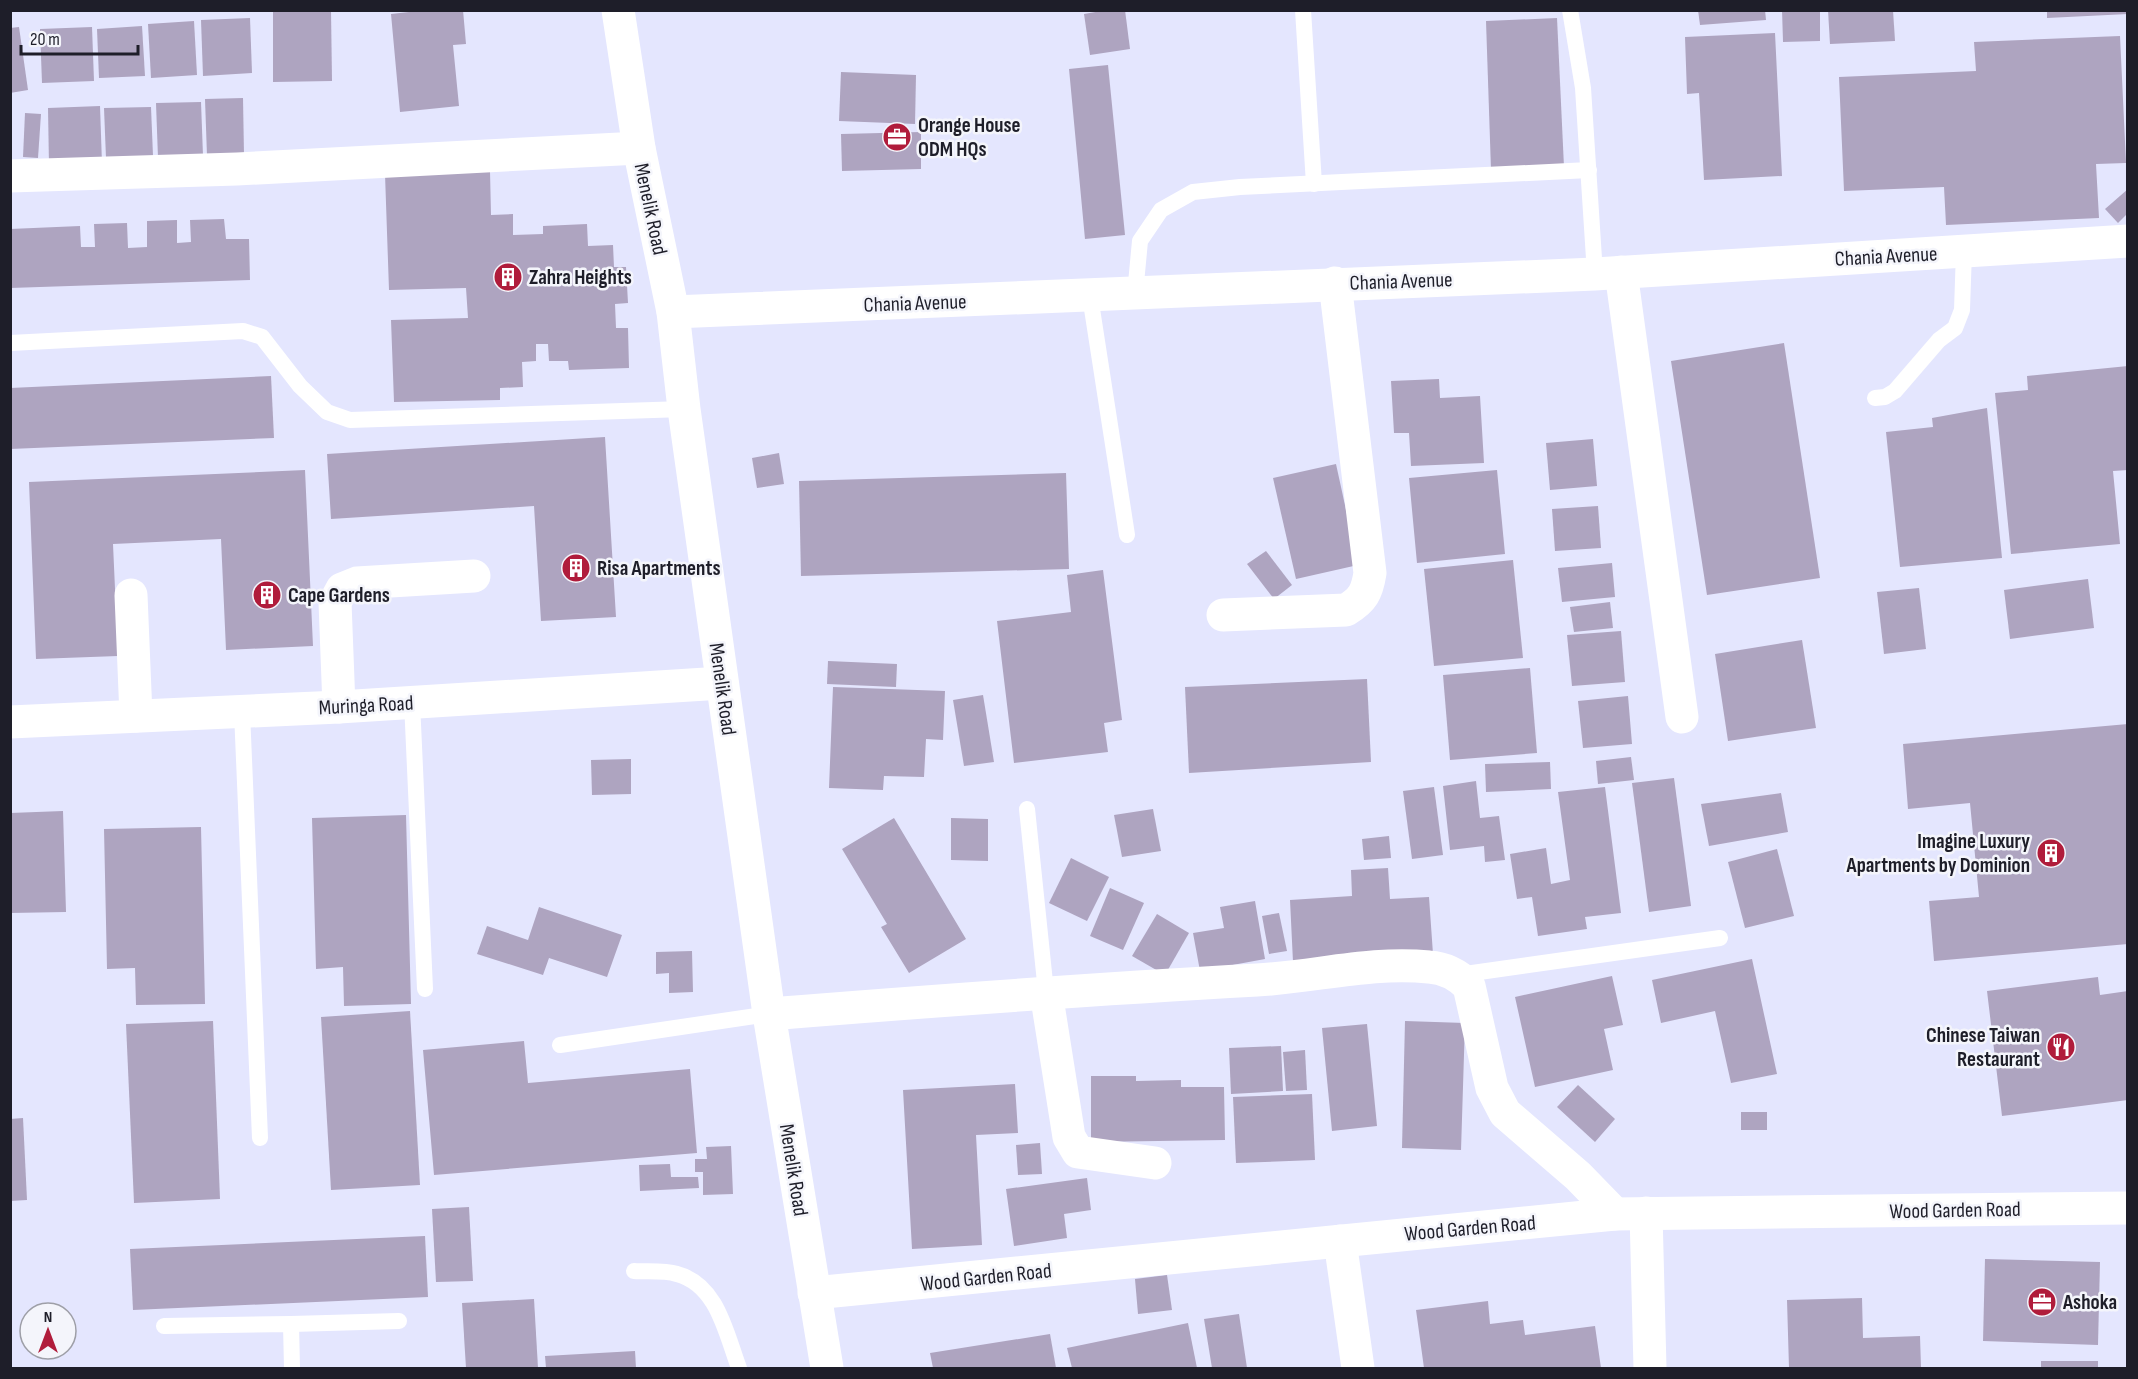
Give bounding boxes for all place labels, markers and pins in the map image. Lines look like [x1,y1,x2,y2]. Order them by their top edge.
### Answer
place label: Orange House ODM HQs [918,113,1021,162]
office icon: Orange House ODM HQs [881,121,913,153]
building icon: Zahra Heights [492,261,524,293]
place label: Zahra Heights [529,265,632,290]
building icon: Risa Apartments [560,552,592,584]
place label: Risa Apartments [597,556,721,581]
building icon: Cape Gardens [251,579,283,611]
place label: Cape Gardens [288,583,390,608]
place label: Imagine Luxury Apartments by Dominion [1845,829,2030,878]
building icon: Imagine Luxury Apartments by Dominion [2035,837,2067,869]
place label: Chinese Taiwan Restaurant [1926,1023,2040,1072]
restaurant icon: Chinese Taiwan Restaurant [2045,1031,2077,1063]
office icon: Ashoka [2026,1286,2058,1318]
place label: Ashoka [2062,1290,2117,1315]

